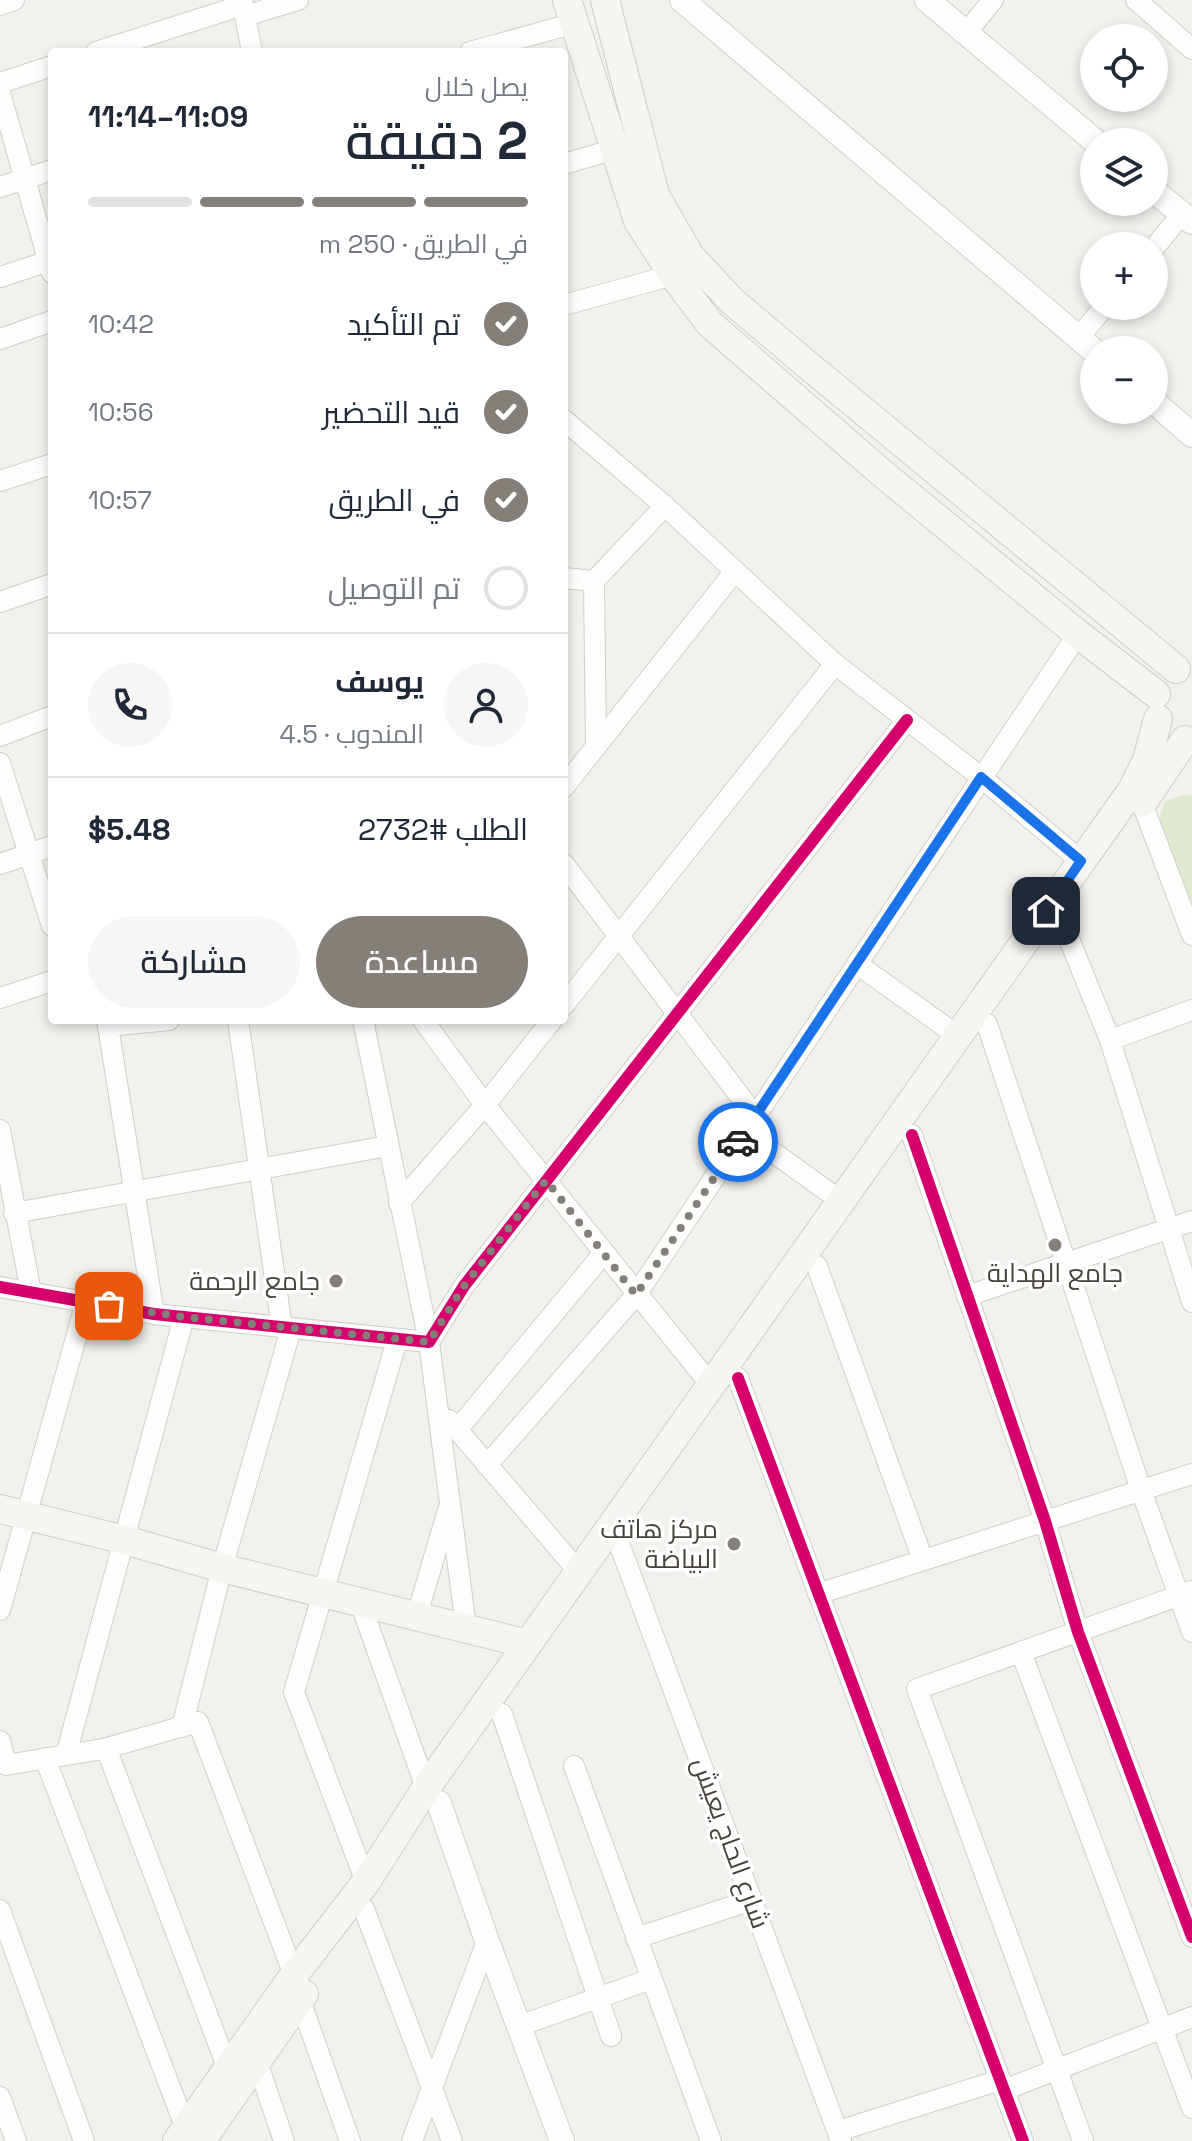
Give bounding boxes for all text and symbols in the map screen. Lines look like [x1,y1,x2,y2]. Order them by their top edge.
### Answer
map controls [1080,24,1168,424]
button: locate [1080,24,1168,112]
text: يصل خلال [425,70,528,104]
text: 11:09–11:14 [88,97,248,136]
text: 2 دقيقة [345,108,528,174]
button: layers [1080,128,1168,216]
text: في الطريق · 250 m [319,227,528,261]
button: + [1080,232,1168,320]
icon: check [484,302,528,346]
text: تم التأكيد [347,305,460,344]
text: 10:42 [88,307,154,341]
button: − [1080,336,1168,424]
icon: check [484,390,528,434]
text: قيد التحضير [323,393,460,432]
text: 10:56 [88,395,154,429]
icon: check [484,478,528,522]
text: في الطريق [328,481,460,520]
text: 10:57 [88,483,152,517]
text: تم التوصيل [328,569,460,608]
text: يوسف [335,662,424,701]
button: phone [88,663,172,747]
button: person [444,663,528,747]
text: المندوب · 4.5 [279,717,424,751]
text: $5.48 [88,810,170,849]
text: الطلب #2732 [358,810,528,849]
pin [1012,877,1080,945]
icon: home [1024,889,1068,933]
button: مشاركة [88,916,300,1008]
button: مساعدة [316,916,528,1008]
courier [698,1102,778,1182]
icon: car [716,1120,760,1164]
marker: جامع الهداية [1046,1236,1064,1254]
place label: جامع الهداية [987,1256,1123,1290]
place label: جامع الرحمة [189,1264,320,1298]
pin [75,1272,143,1340]
marker: جامع الرحمة [327,1272,345,1290]
icon: bag [87,1284,131,1328]
place label: مركز هاتف البياضة [600,1512,718,1576]
marker: مركز هاتف البياضة [725,1535,743,1553]
street label: شارع الحاج يعيش [684,1753,778,1933]

